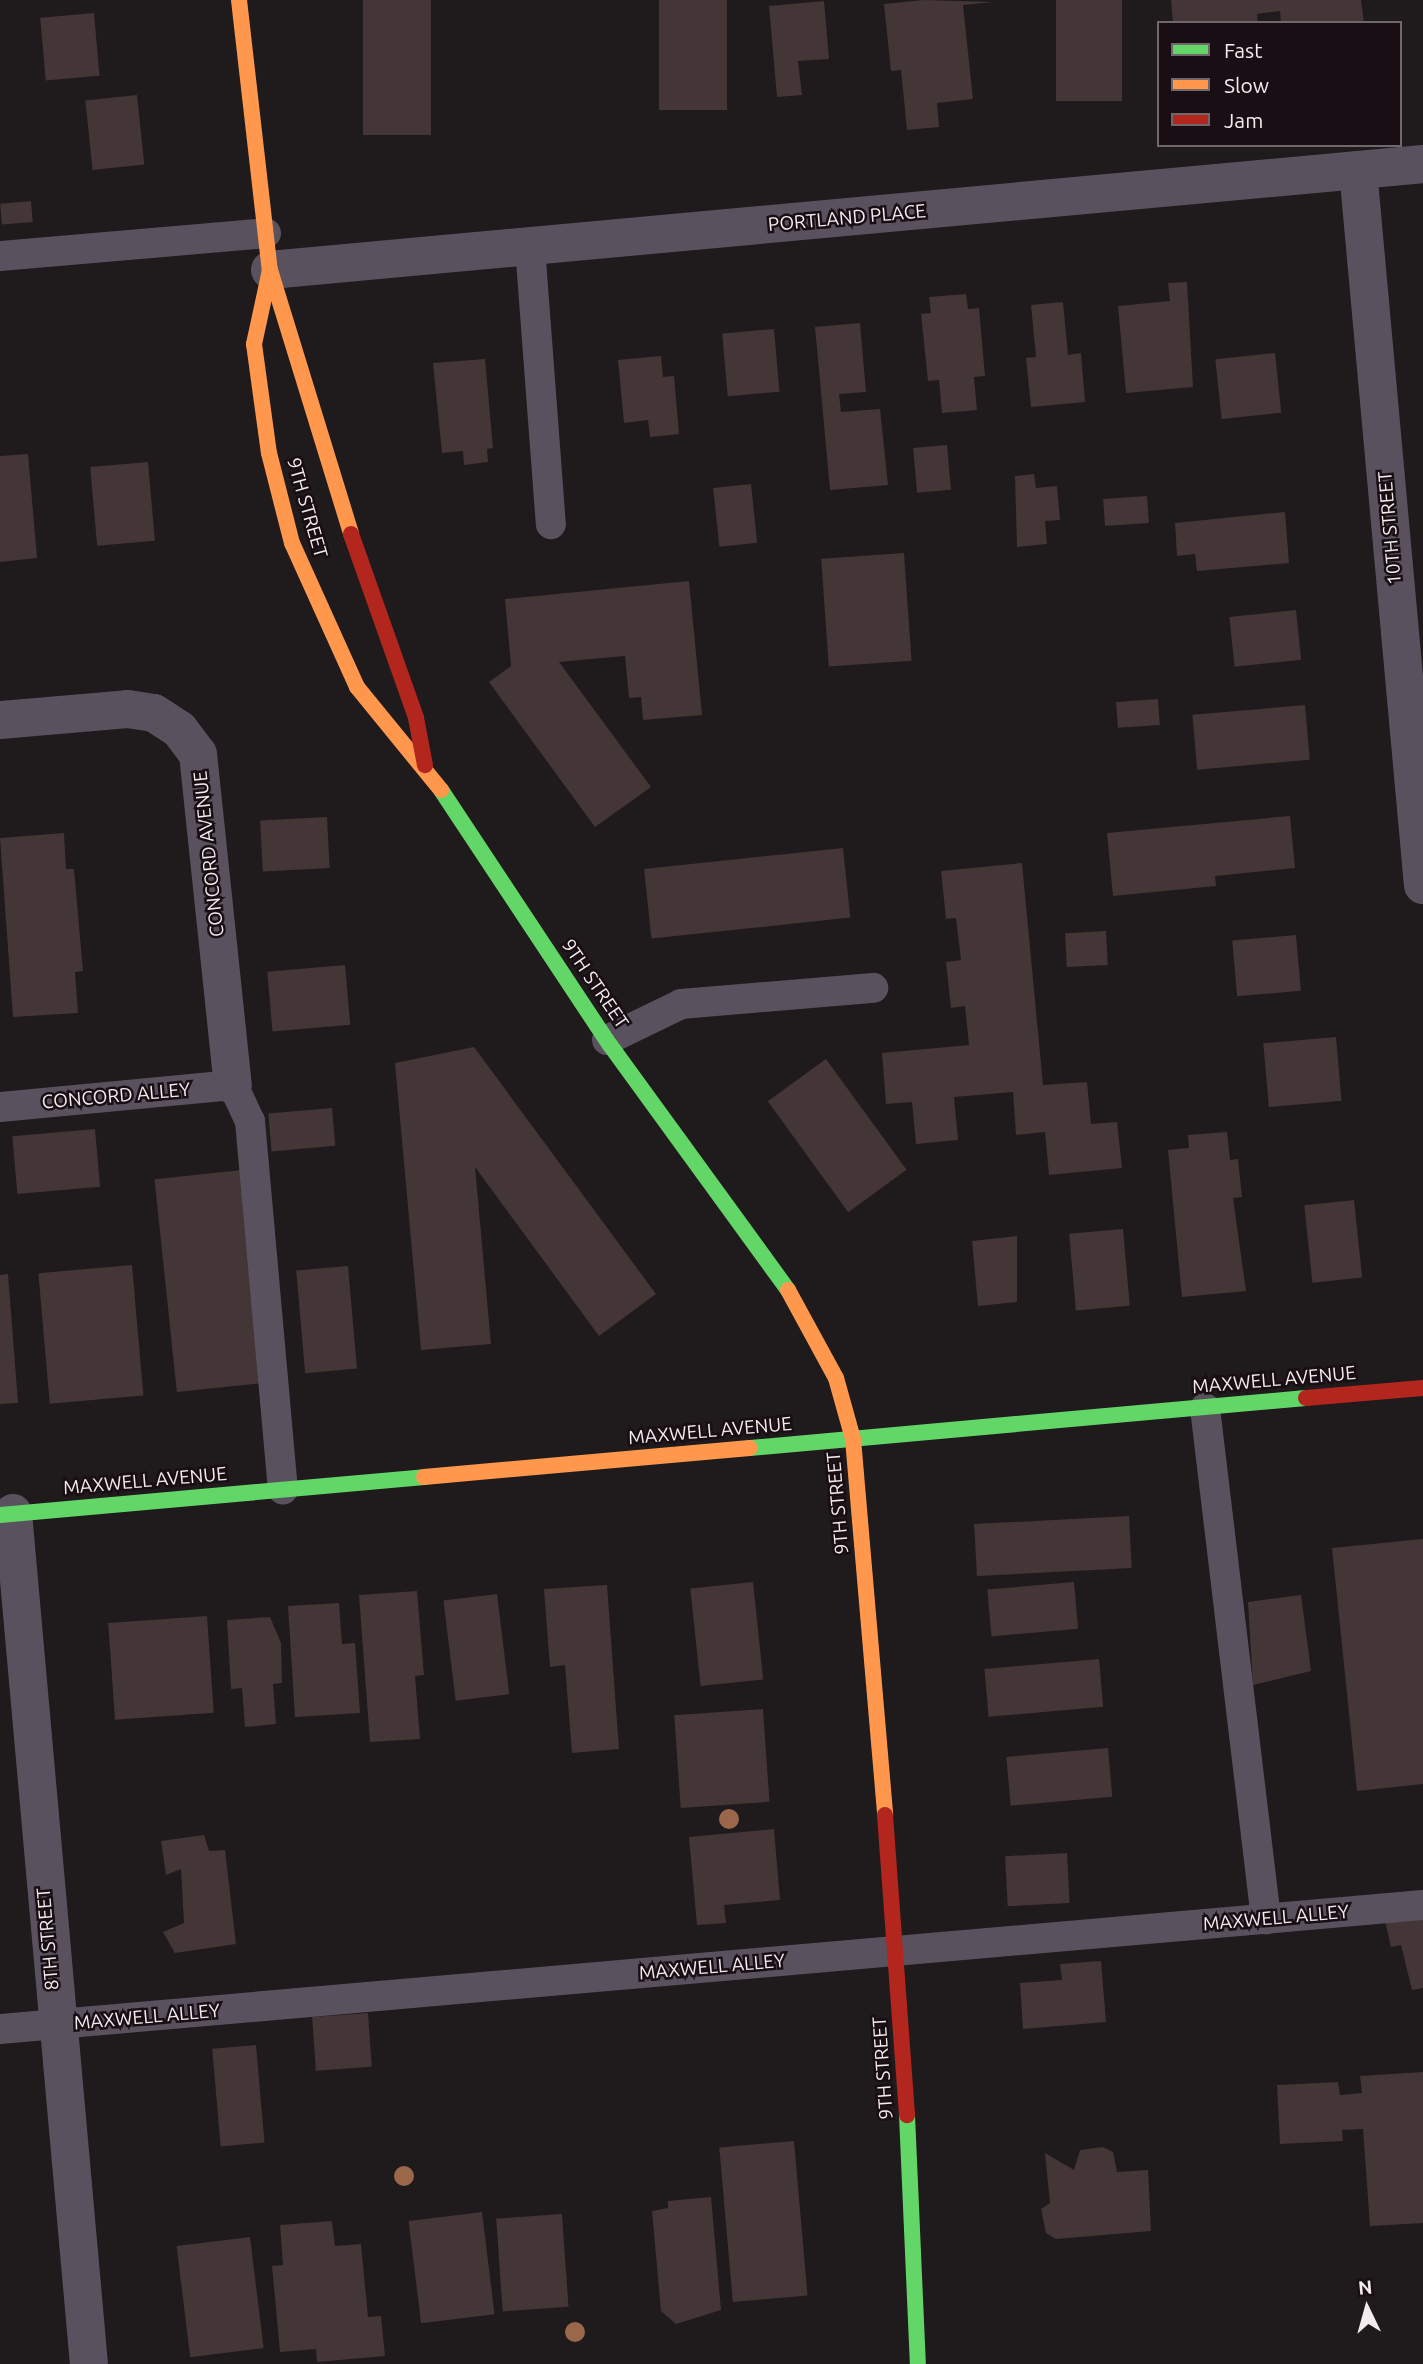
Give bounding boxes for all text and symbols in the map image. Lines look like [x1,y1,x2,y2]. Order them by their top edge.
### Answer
legend [1157,21,1402,147]
text: Fast [1224,38,1262,62]
text: Slow [1224,73,1269,97]
text: Jam [1224,108,1263,132]
street label: PORTLAND PLACE [767,200,927,236]
street label: 9TH STREET [282,455,332,561]
street label: 10TH STREET [1374,470,1406,586]
street label: CONCORD AVENUE [189,770,229,938]
street label: 9TH STREET [557,935,633,1033]
street label: CONCORD ALLEY [41,1078,191,1114]
street label: MAXWELL AVENUE [1191,1361,1357,1399]
street label: MAXWELL AVENUE [627,1412,793,1450]
street label: 9TH STREET [822,1451,854,1555]
street label: MAXWELL AVENUE [62,1462,228,1500]
street label: 8TH STREET [32,1887,64,1991]
street label: MAXWELL ALLEY [1202,1900,1350,1936]
street label: MAXWELL ALLEY [638,1949,786,1985]
street label: MAXWELL ALLEY [73,1999,221,2035]
street label: 9TH STREET [868,2016,898,2120]
north arrow [1332,2273,1402,2343]
text: N [1357,2276,1373,2299]

